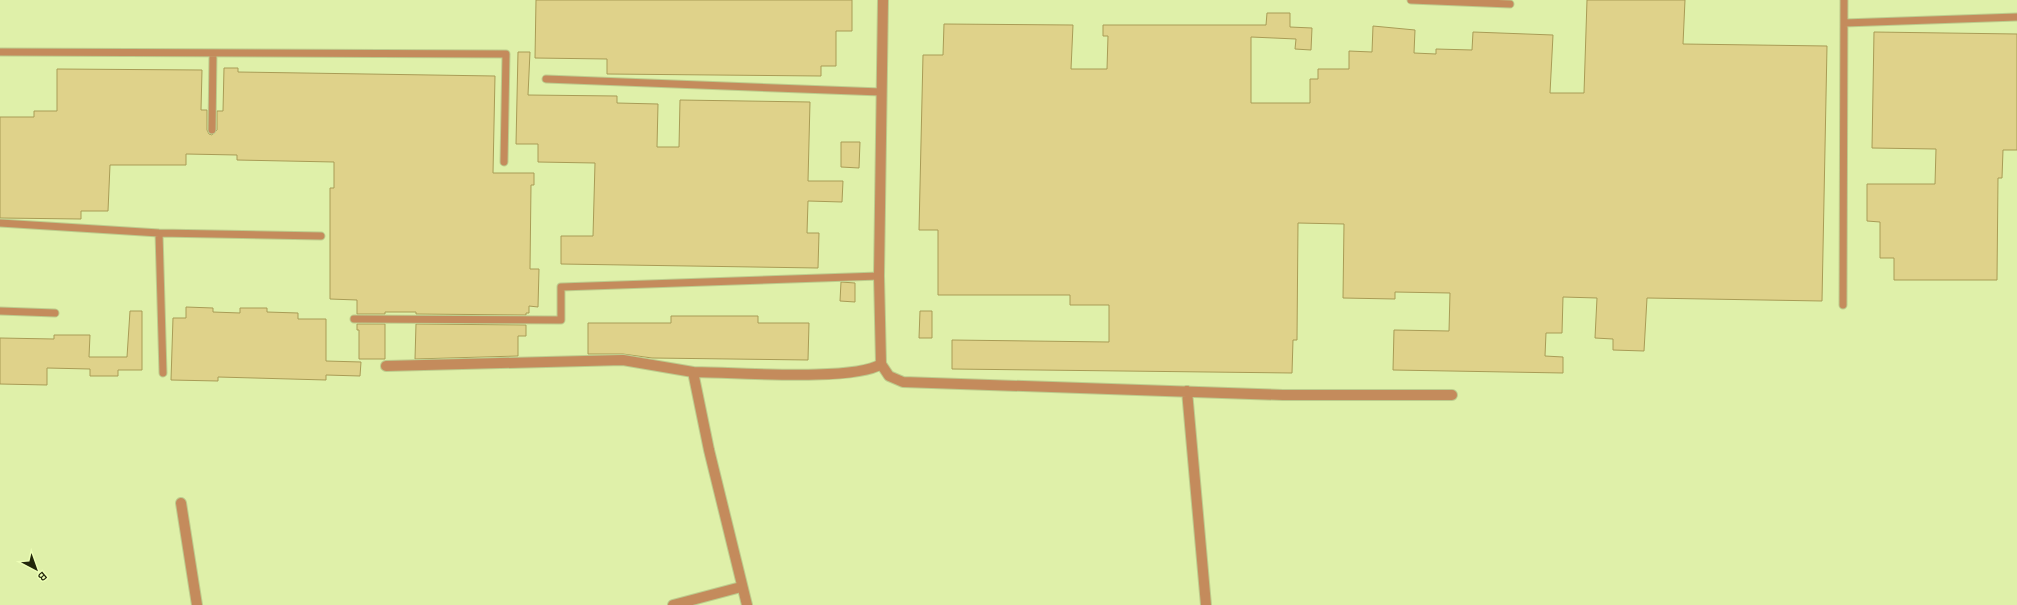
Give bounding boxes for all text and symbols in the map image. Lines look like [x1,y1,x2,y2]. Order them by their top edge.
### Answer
north arrow [16,549,56,589]
text: B [34,568,50,584]

